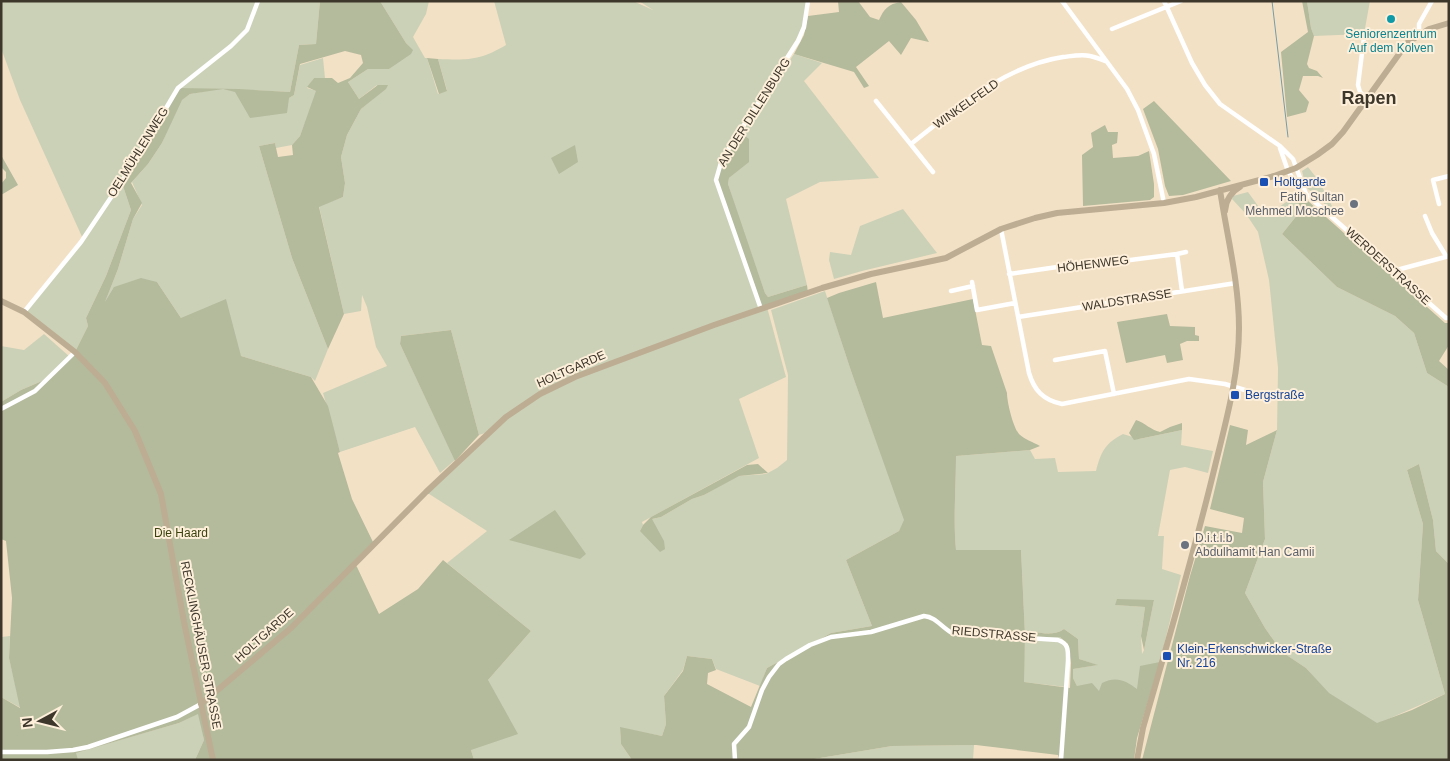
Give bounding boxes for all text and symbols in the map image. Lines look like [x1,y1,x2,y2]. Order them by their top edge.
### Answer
marker: Seniorenzentrum Auf dem Kolven [1385,13,1397,25]
place label: Seniorenzentrum Auf dem Kolven [1345,27,1437,55]
street label: AN DER DILLENBURG [715,55,793,169]
street label: WINKELFELD [931,76,1002,132]
district label: Rapen [1341,88,1397,108]
street label: OELMÜHLENWEG [105,104,171,200]
place label: Holtgarde [1274,175,1326,189]
marker: Holtgarde [1258,176,1270,188]
place label: Fatih Sultan Mehmed Moschee [1245,190,1344,218]
marker: Fatih Sultan Mehmed Moschee [1348,198,1360,210]
street label: WERDERSTRASSE [1343,224,1433,308]
street label: HÖHENWEG [1056,253,1130,275]
street label: WALDSTRASSE [1081,286,1173,314]
street label: HOLTGARDE [534,348,608,390]
place label: Bergstraße [1245,388,1305,402]
marker: Bergstraße [1229,389,1241,401]
park label: Die Haard [154,526,208,540]
place label: D.i.t.i.b Abdulhamit Han Camii [1195,531,1314,559]
marker: D.i.t.i.b Abdulhamit Han Camii [1179,539,1191,551]
street label: RECKLINGHÄUSER STRASSE [178,560,224,730]
street label: HOLTGARDE [232,605,296,665]
street label: RIEDSTRASSE [951,623,1037,645]
place label: Klein-Erkenschwicker-Straße Nr. 216 [1177,642,1332,670]
marker: Klein-Erkenschwicker-Straße Nr. 216 [1161,650,1173,662]
north arrow [15,696,65,746]
text: N [19,717,36,729]

